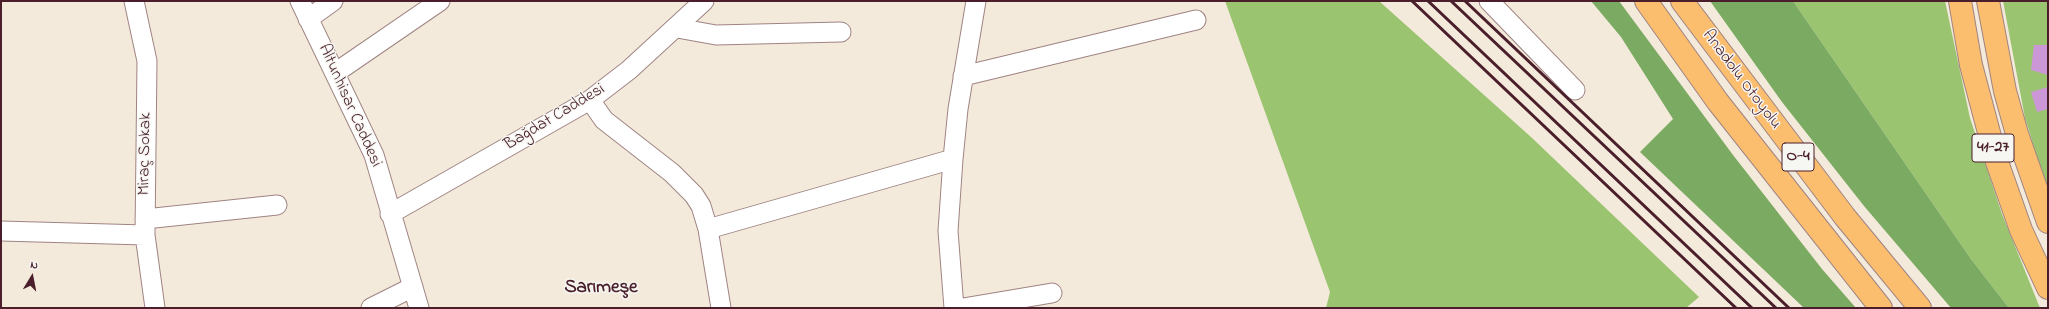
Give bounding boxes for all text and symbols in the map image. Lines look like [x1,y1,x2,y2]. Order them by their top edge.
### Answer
street label: Anadolu Otoyolu [1697,26,1785,134]
street label: Altunhisar Caddesi [313,41,385,171]
street label: Bağdat Caddesi [501,80,609,156]
street label: Miraç Sokak [135,112,157,196]
road number: 41-27 [1972,134,2014,162]
road number: O-4 [1782,143,1814,171]
north arrow [12,257,52,297]
text: N [29,257,39,274]
district label: Sarımeşe [564,278,638,300]

